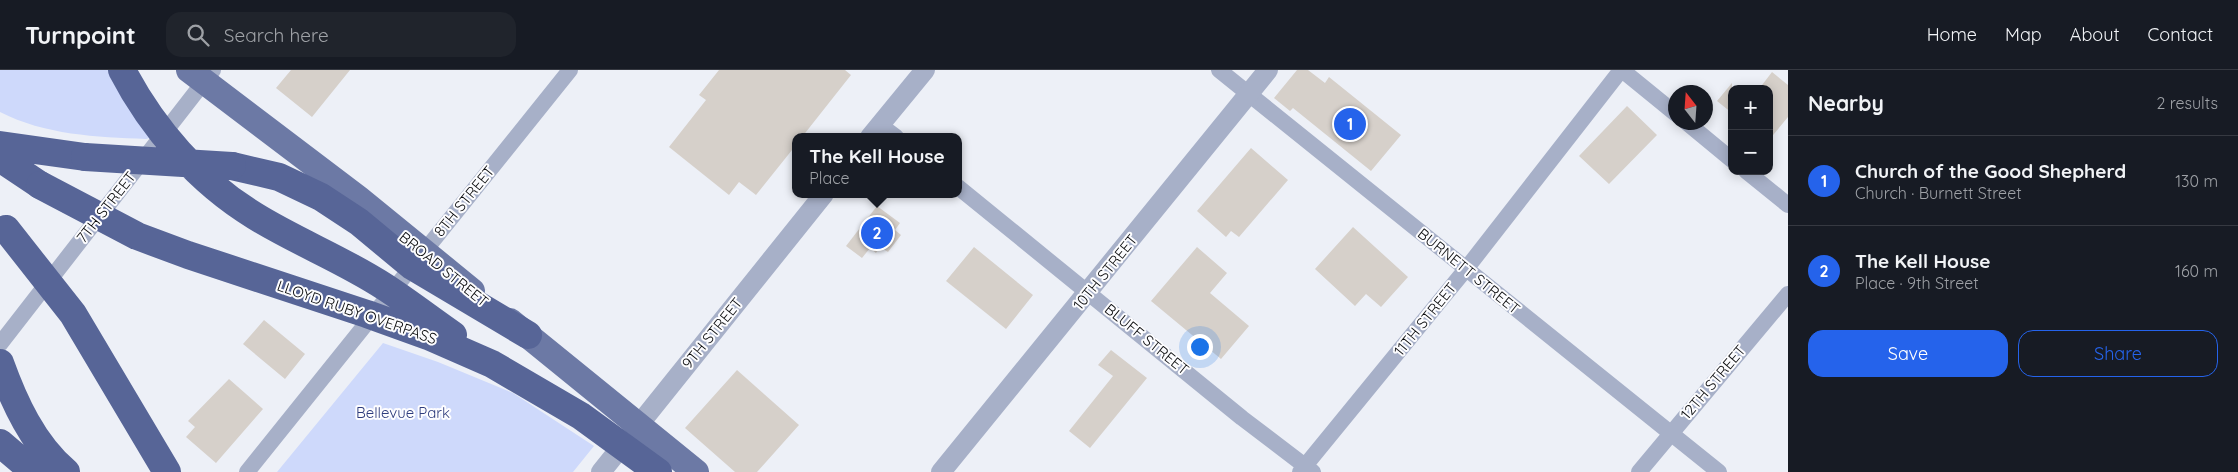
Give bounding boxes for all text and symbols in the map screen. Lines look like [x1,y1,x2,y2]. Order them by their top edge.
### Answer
search box [166,12,516,57]
text: Turnpoint [25,20,136,50]
icon: search [184,21,212,49]
text: Search here [224,23,329,47]
text: Home [1927,23,1977,46]
text: Map [2005,23,2042,46]
text: About [2070,23,2120,46]
text: Contact [2148,23,2213,46]
north arrow [1668,85,1713,130]
map controls [1728,85,1773,175]
button: + [1728,85,1773,130]
text: Nearby [1808,90,1884,116]
text: 2 results [2156,93,2218,113]
pin: 1 [1334,105,1366,143]
button: − [1728,130,1773,175]
popup [792,133,962,198]
text: The Kell House [809,144,945,168]
text: Church of the Good Shepherd [1855,159,2126,183]
street label: 8TH STREET [430,162,498,240]
street label: 7TH STREET [72,168,140,246]
text: Place [809,168,850,188]
text: 1 [1821,171,1827,191]
text: 130 m [2175,171,2218,191]
text: Church · Burnett Street [1855,183,2022,203]
pin: 2 [861,214,893,252]
street label: BURNETT STREET [1414,224,1524,318]
street label: BROAD STREET [396,227,492,311]
street label: 10TH STREET [1069,230,1141,314]
text: The Kell House [1855,249,1990,273]
text: 2 [1819,261,1829,281]
text: 160 m [2175,261,2218,281]
text: Place · 9th Street [1855,273,1979,293]
street label: LLOYD RUBY OVERPASS [275,276,439,348]
street label: 11TH STREET [1390,279,1460,359]
street label: 9TH STREET [678,294,746,372]
street label: BLUFF STREET [1101,299,1193,379]
button: Save [1808,330,2008,377]
button: Share [2018,330,2218,377]
your location [1187,334,1213,360]
street label: 12TH STREET [1676,341,1750,423]
park label: Bellevue Park [356,403,450,422]

